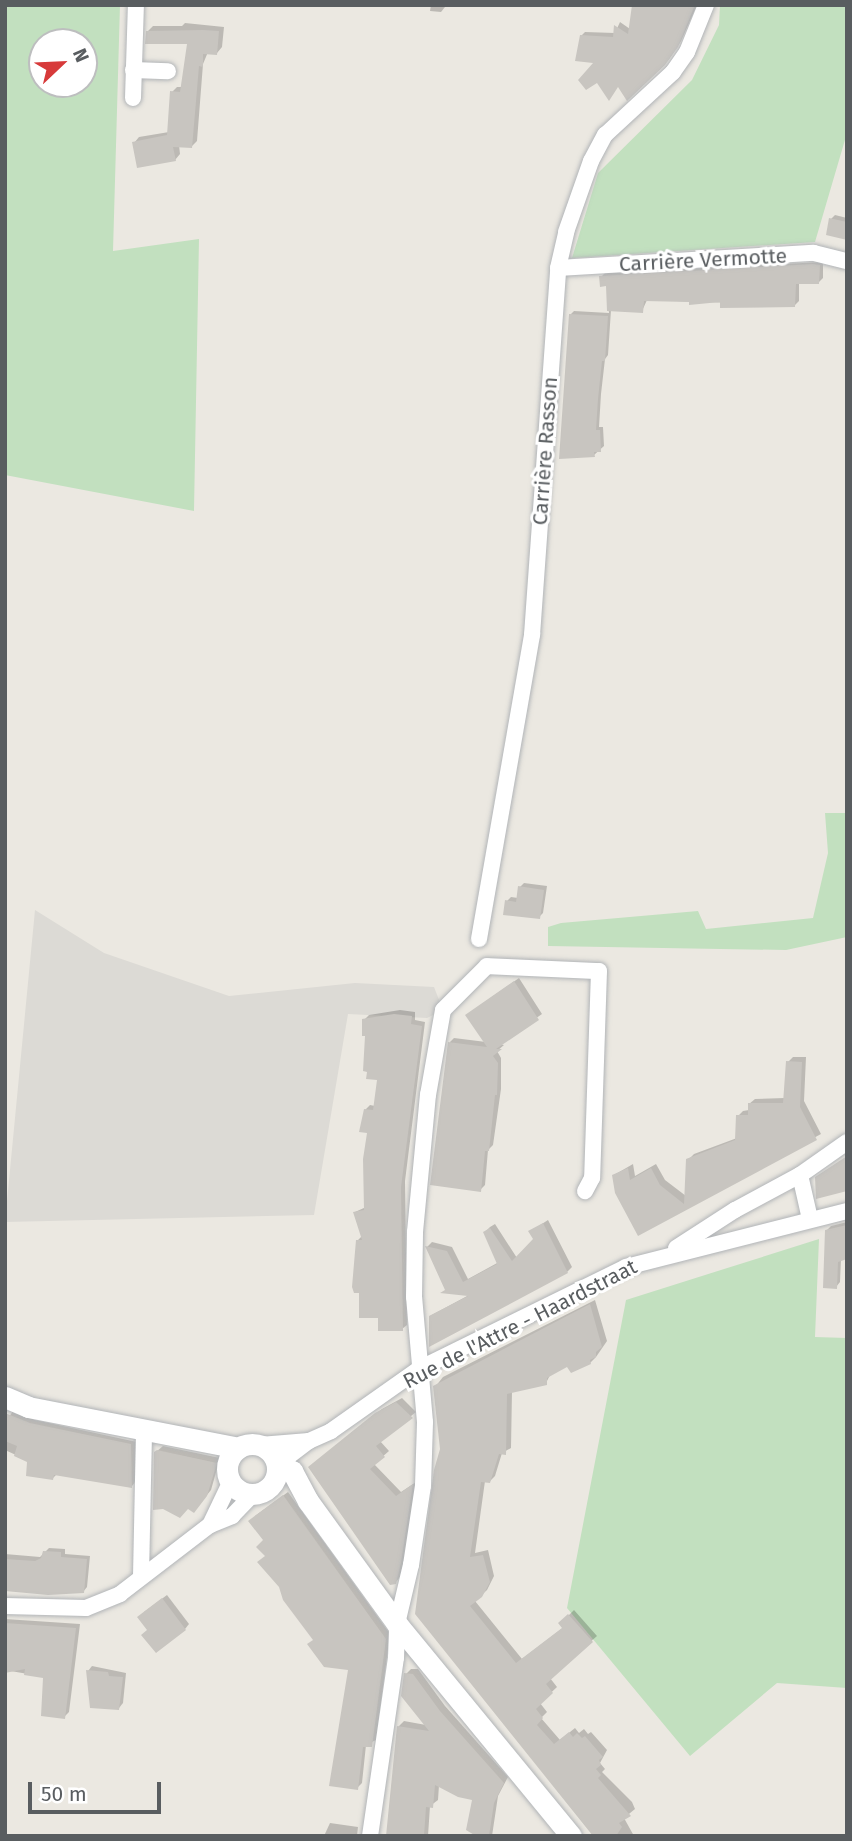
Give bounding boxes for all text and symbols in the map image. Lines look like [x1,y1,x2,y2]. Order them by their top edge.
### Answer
north arrow [28,28,98,98]
text: N [68,45,94,66]
street label: Carrière Vermotte [618,243,788,277]
street label: Carrière Rasson [527,376,563,526]
street label: Rue de l'Attre - Haardstraat [399,1254,641,1394]
scale bar [32,1768,164,1812]
text: 50 m [41,1781,87,1807]

